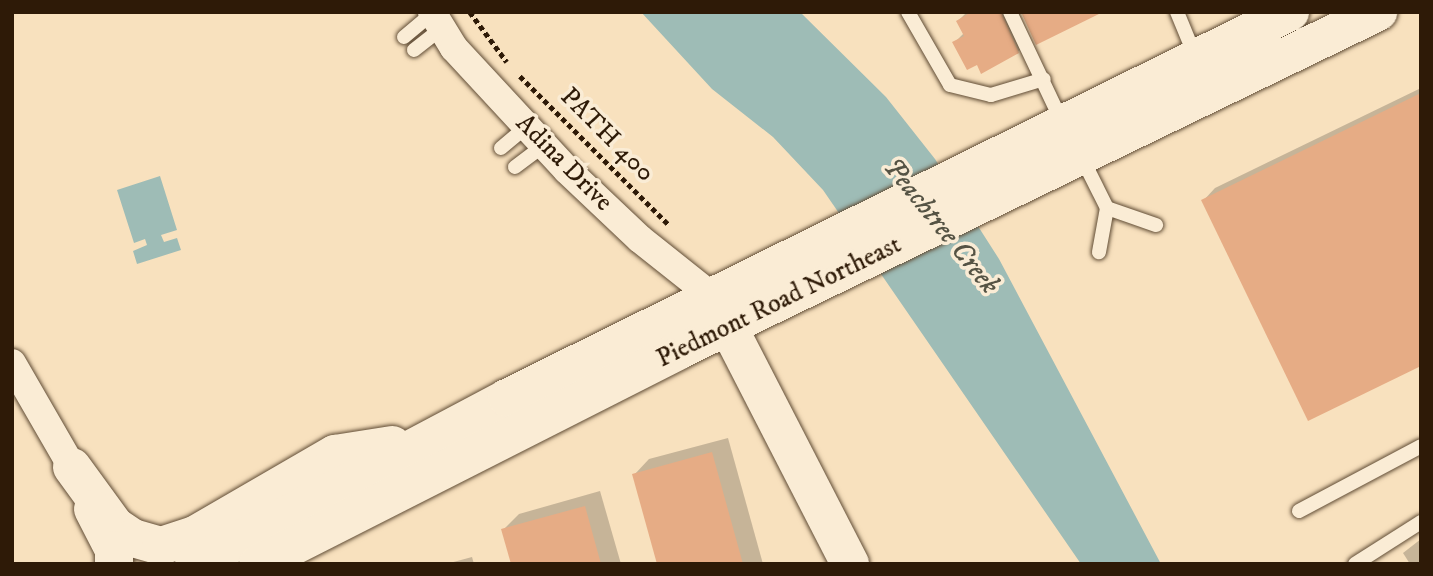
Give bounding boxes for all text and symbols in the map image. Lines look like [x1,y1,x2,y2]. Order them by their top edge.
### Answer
street label: PATH 400 [553,81,661,189]
street label: Adina Drive [509,108,619,218]
water label: Peachtree Creek [876,151,1006,301]
street label: Piedmont Road Northeast [652,229,906,375]

